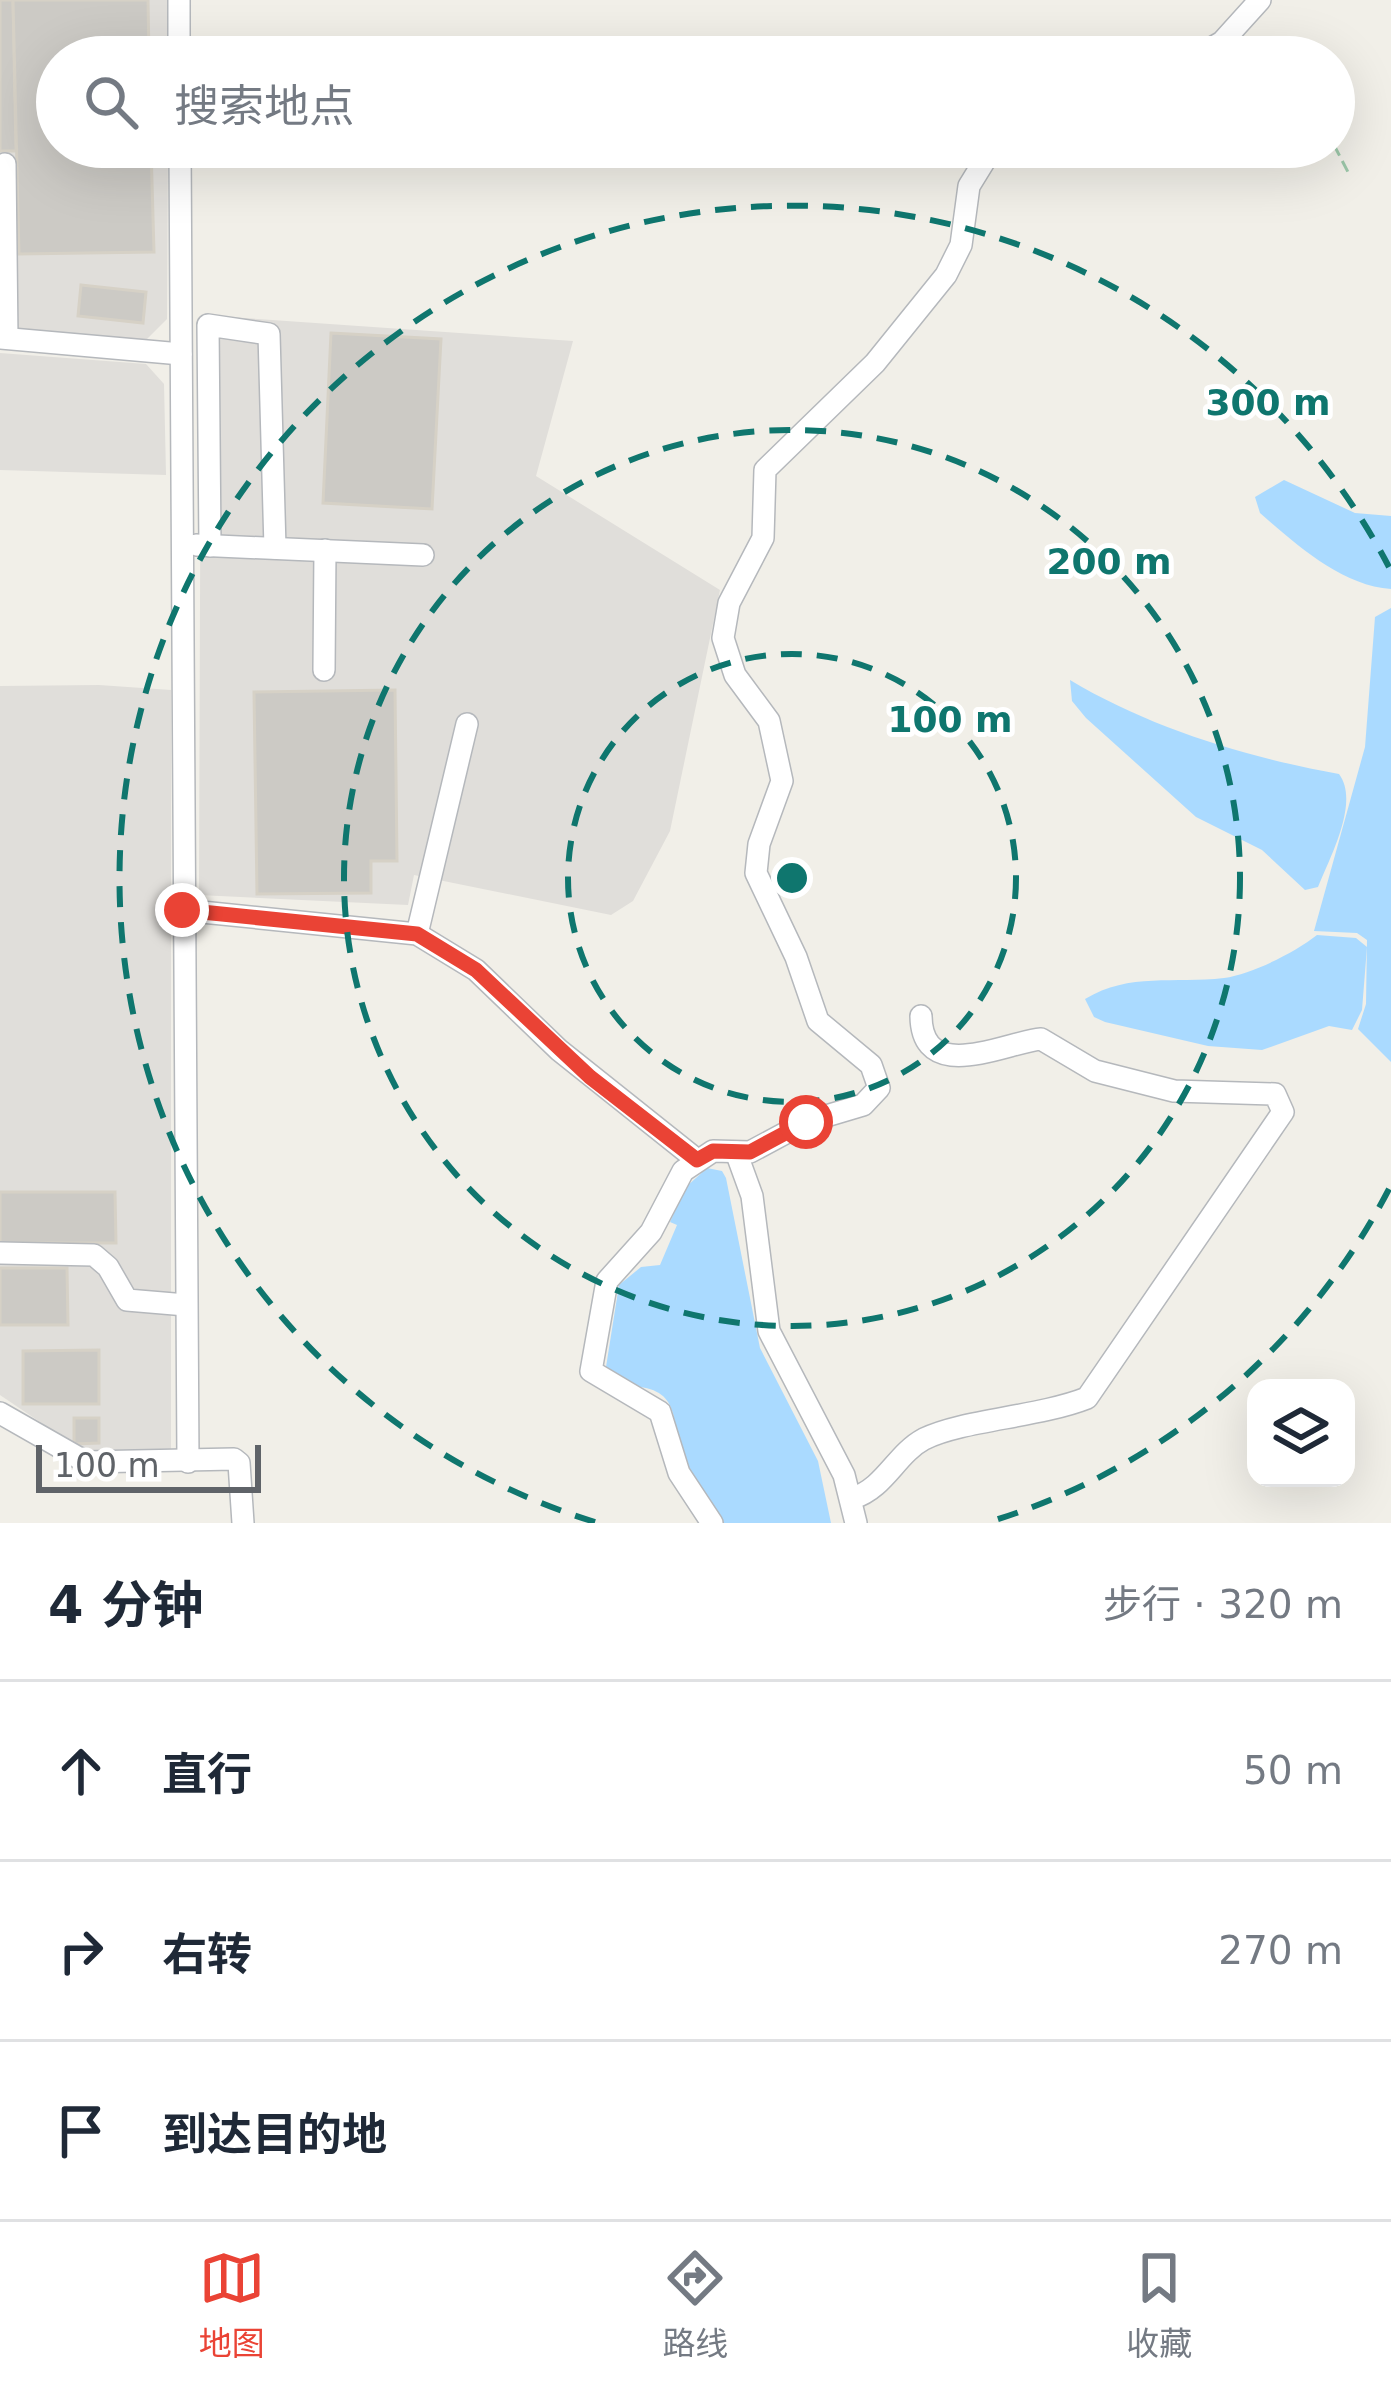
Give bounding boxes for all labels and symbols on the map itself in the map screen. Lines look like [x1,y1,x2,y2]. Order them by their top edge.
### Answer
text: 300 m [1205,382,1331,423]
text: 200 m [1046,541,1172,582]
text: 100 m [887,699,1013,740]
centre of rings [771,857,813,899]
route end [155,883,209,937]
route start [779,1095,833,1149]
scale bar [36,1439,261,1492]

